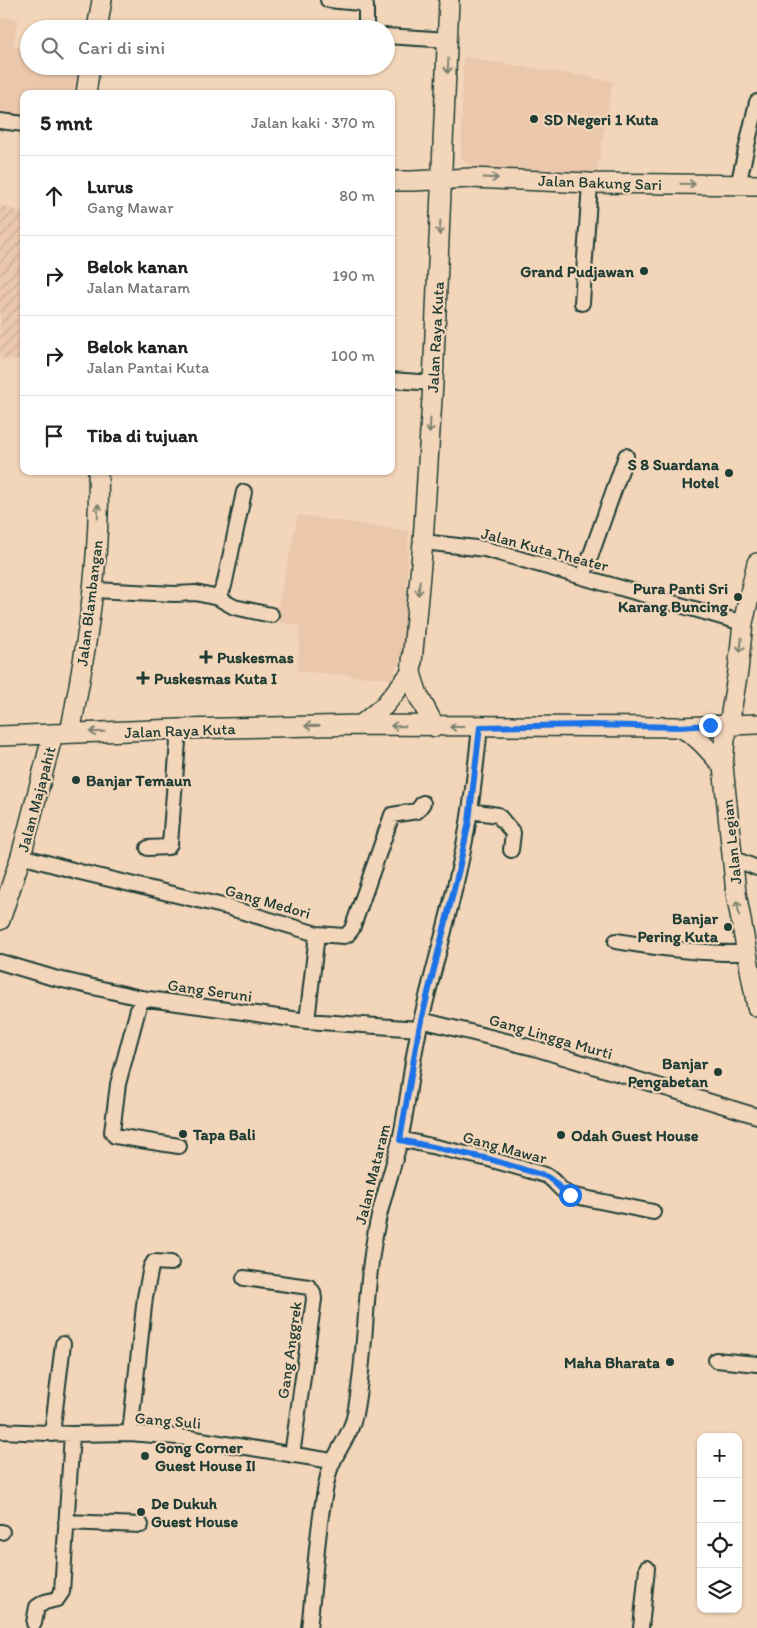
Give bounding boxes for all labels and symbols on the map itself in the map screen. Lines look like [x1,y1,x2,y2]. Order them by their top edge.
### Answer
one-way arrow [443,58,452,74]
place label: SD Negeri 1 Kuta [544,110,659,130]
marker: SD Negeri 1 Kuta [528,113,540,125]
street label: Jalan Bakung Sari [538,171,662,194]
one-way arrow [483,174,499,183]
one-way arrow [680,179,696,189]
one-way arrow [436,220,445,236]
place label: Grand Pudjawan [520,262,635,282]
marker: Grand Pudjawan [638,265,650,277]
street label: Jalan Raya Kuta [423,280,448,393]
one-way arrow [425,417,434,433]
place label: S 8 Suardana Hotel [628,455,720,492]
marker: S 8 Suardana Hotel [723,467,735,479]
one-way arrow [94,504,103,520]
street label: Jalan Kuta Theater [479,523,611,576]
street label: Jalan Blambangan [72,538,107,667]
place label: Pura Panti Sri Karang Buncing [618,579,729,617]
one-way arrow [414,580,424,596]
marker: Pura Panti Sri Karang Buncing [732,591,744,603]
one-way arrow [736,637,746,653]
place label: Puskesmas [217,648,294,667]
marker: Puskesmas [199,650,213,664]
place label: Puskesmas Kuta I [154,669,277,688]
marker: Puskesmas Kuta I [136,671,150,685]
route end [699,714,722,737]
street label: Jalan Raya Kuta [124,719,237,742]
one-way arrow [304,721,320,731]
one-way arrow [390,721,406,731]
one-way arrow [450,722,466,732]
one-way arrow [89,727,106,737]
street label: Jalan Majapahit [13,744,60,854]
place label: Banjar Temaun [86,771,192,791]
marker: Banjar Temaun [70,774,82,786]
street label: Jalan Legian [718,799,745,885]
street label: Gang Medori [223,880,313,923]
one-way arrow [733,900,743,916]
place label: Banjar Pering Kuta [637,909,719,947]
marker: Banjar Pering Kuta [722,921,734,933]
street label: Gang Seruni [166,975,253,1006]
street label: Gang Lingga Murti [487,1010,615,1063]
place label: Banjar Pengabetan [628,1054,709,1092]
marker: Banjar Pengabetan [712,1066,724,1078]
street label: Jalan Mataram [351,1122,394,1226]
place label: Tapa Bali [192,1125,256,1145]
place label: Odah Guest House [571,1126,699,1145]
street label: Gang Mawar [461,1127,550,1168]
marker: Tapa Bali [177,1128,189,1140]
marker: Odah Guest House [555,1129,567,1141]
route start [559,1184,582,1207]
street label: Gang Anggrek [273,1299,306,1400]
place label: Maha Bharata [564,1353,660,1372]
marker: Maha Bharata [664,1356,676,1368]
street label: Gang Suli [134,1408,202,1433]
place label: Gong Corner Guest House II [155,1438,256,1475]
marker: Gong Corner Guest House II [139,1450,151,1462]
place label: De Dukuh Guest House [151,1494,238,1531]
marker: De Dukuh Guest House [135,1506,147,1518]

